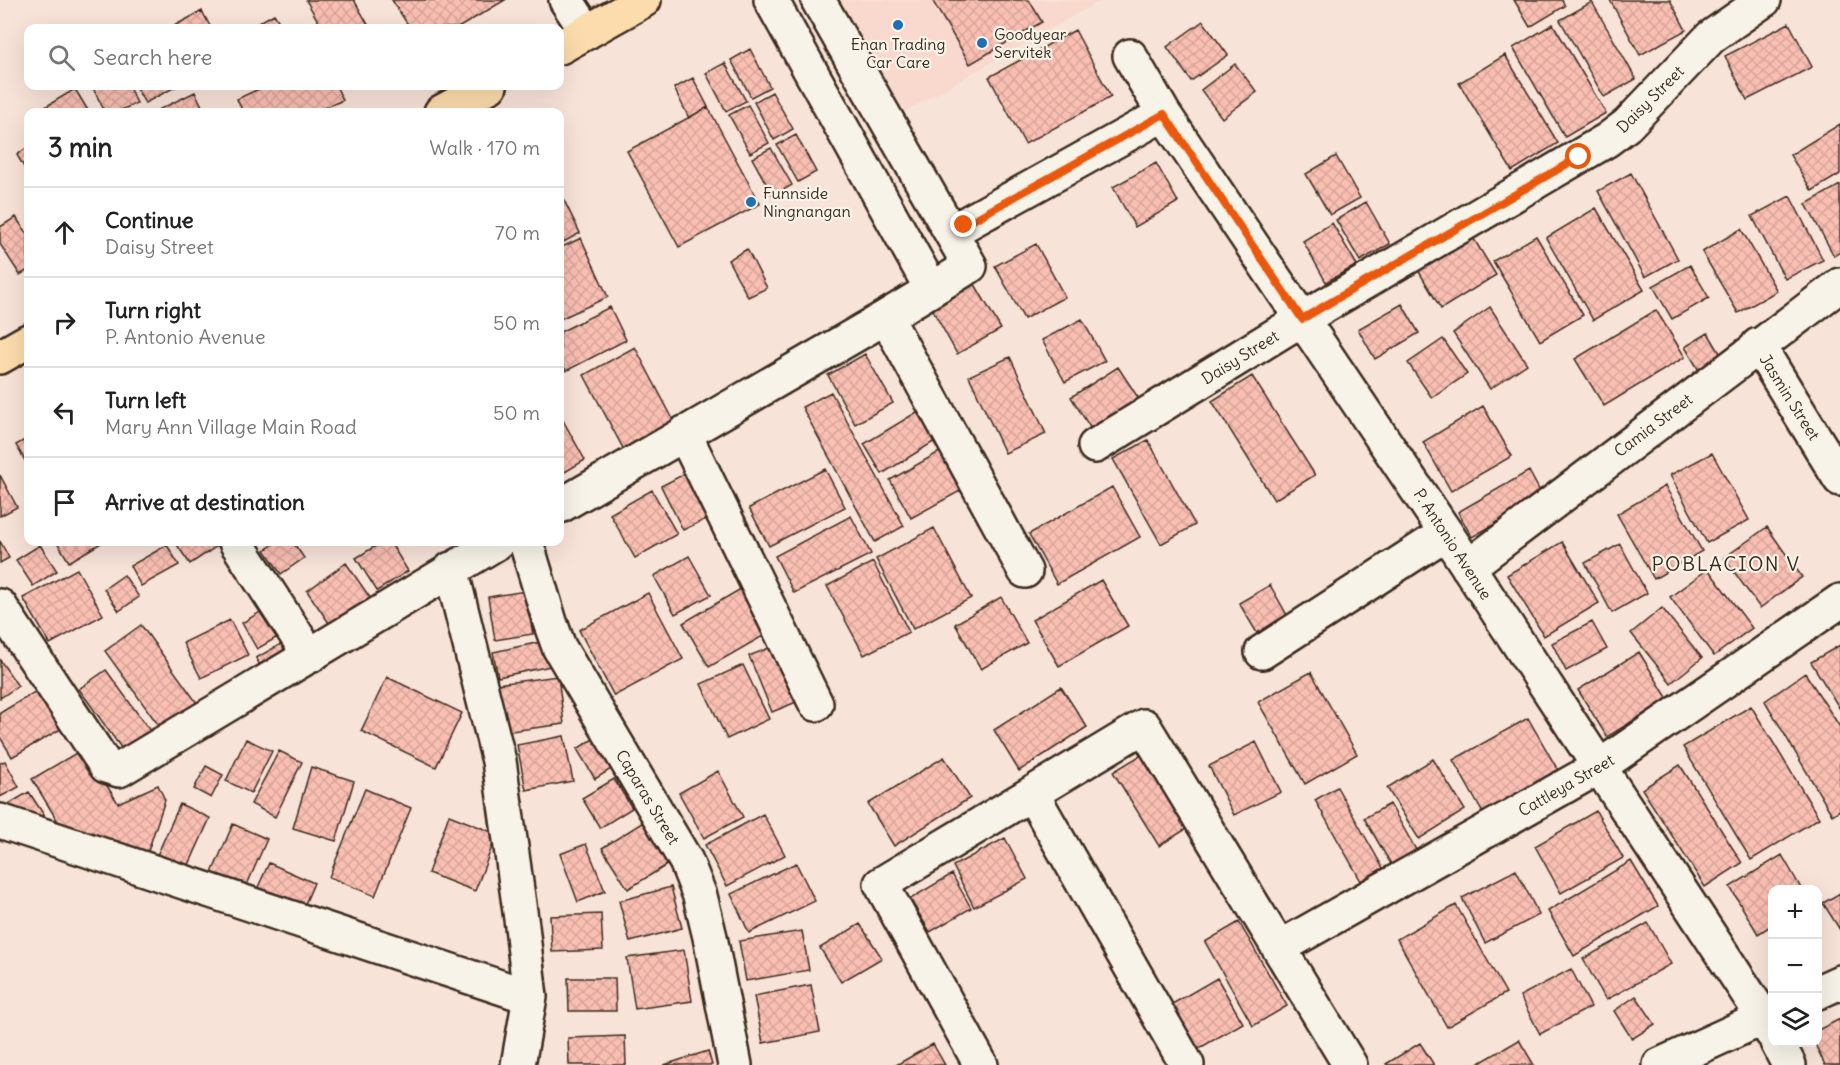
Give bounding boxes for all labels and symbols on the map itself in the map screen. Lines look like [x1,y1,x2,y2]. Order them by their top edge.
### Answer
marker: Enan Trading Car Care [891,18,905,32]
place label: Goodyear Servitek [994,24,1067,62]
place label: Enan Trading Car Care [851,34,945,72]
marker: Goodyear Servitek [975,36,989,50]
street label: Daisy Street [1612,61,1688,137]
route start [1565,143,1591,169]
place label: Funnside Ningnangan [763,183,851,221]
marker: Funnside Ningnangan [744,195,758,209]
route end [950,211,976,237]
street label: Daisy Street [1198,325,1283,389]
street label: Jasmin Street [1756,350,1825,444]
street label: Camia Street [1610,389,1697,461]
street label: P. Antonio Avenue [1410,485,1496,603]
district label: POBLACION V [1652,551,1800,576]
street label: Caparas Street [612,746,684,849]
street label: Cattleya Street [1515,749,1618,820]

